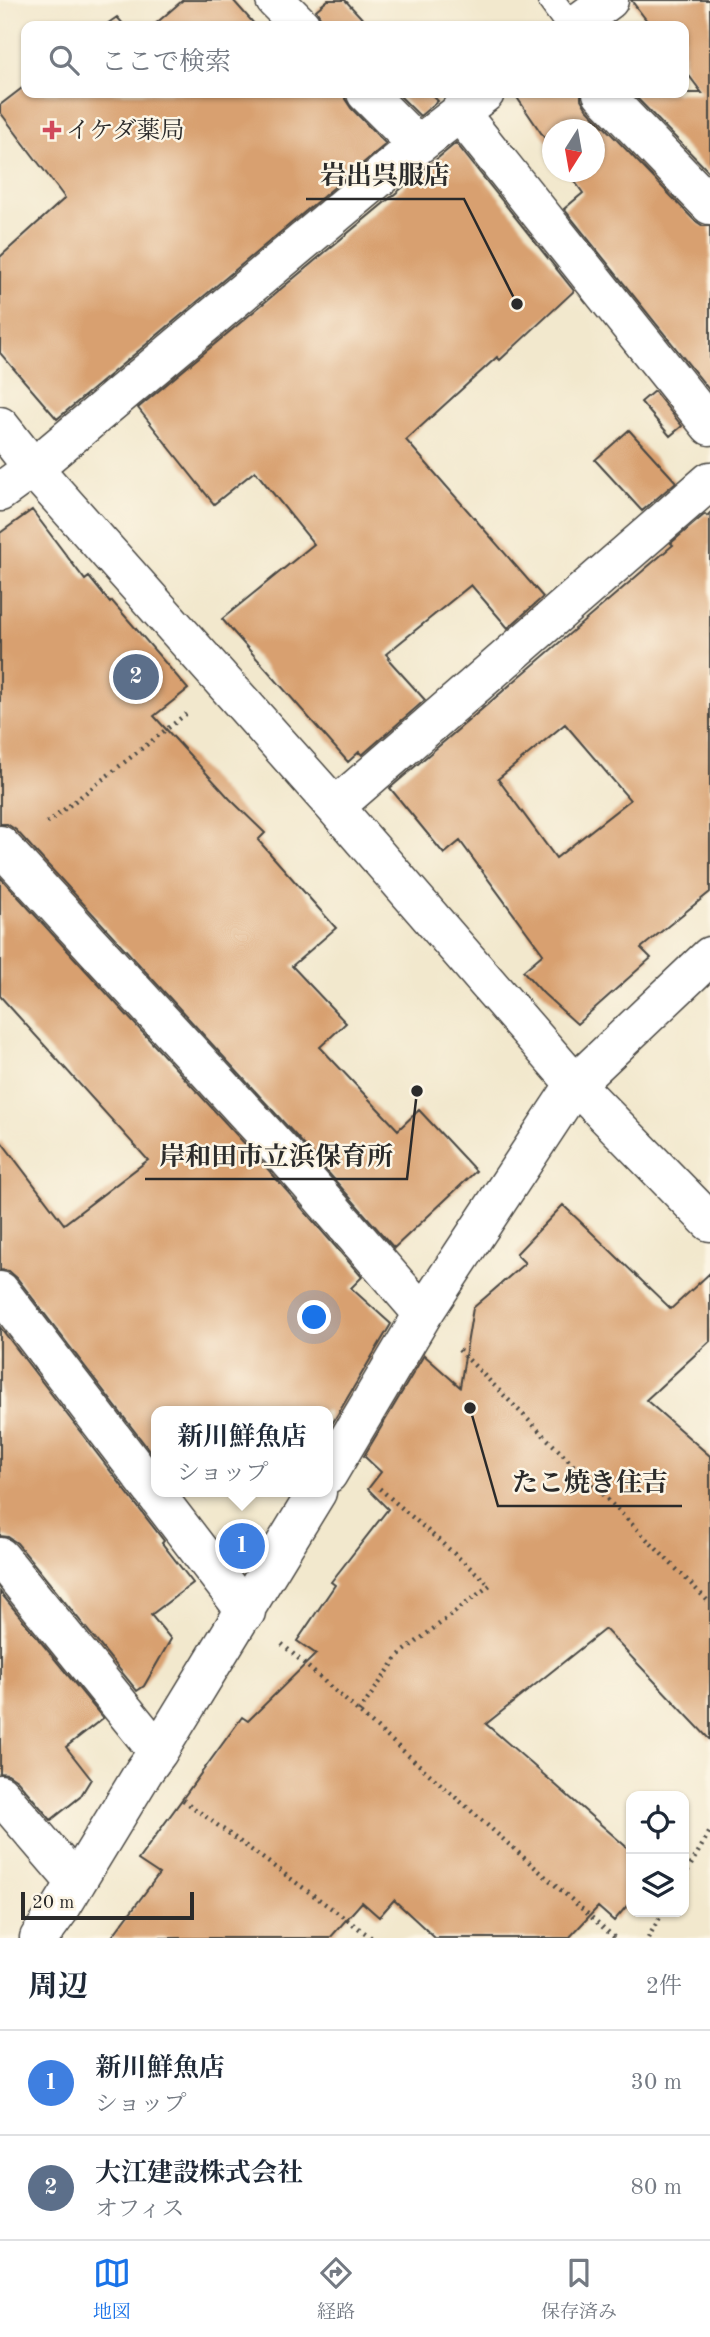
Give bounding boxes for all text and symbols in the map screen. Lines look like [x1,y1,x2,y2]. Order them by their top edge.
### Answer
search box [21,21,689,98]
icon: search [45,41,83,79]
text: ここで検索 [101,50,231,76]
place label: イケダ薬局 [66,117,184,144]
north arrow [542,119,605,182]
marker: イケダ薬局 [44,122,60,138]
callout: 岩出呉服店 [306,152,464,199]
text: 岩出呉服店 [320,161,450,190]
pin: 2 [113,651,159,703]
callout: 岸和田市立浜保育所 [145,1132,407,1179]
text: 岸和田市立浜保育所 [159,1142,393,1171]
your location [297,1300,331,1334]
popup [151,1406,333,1497]
text: 新川鮮魚店 [177,1425,307,1451]
callout: たこ焼き住吉 [498,1459,682,1506]
text: ショップ [177,1462,269,1485]
text: たこ焼き住吉 [512,1468,668,1497]
pin: 1 [219,1520,265,1572]
map controls [626,1791,689,1917]
button: locate [626,1791,689,1854]
button: layers [626,1854,689,1917]
scale bar [21,1889,194,1921]
text: 20 m [32,1894,74,1913]
text: 周辺 [28,1973,88,2003]
text: 2件 [646,1975,682,1998]
text: 新川鮮魚店 [95,2056,225,2082]
text: 1 [44,2071,58,2094]
text: 30 m [631,2071,682,2094]
text: ショップ [95,2093,187,2116]
text: 大江建設株式会社 [95,2161,303,2187]
text: 2 [44,2176,58,2199]
text: 80 m [631,2176,682,2199]
text: オフィス [95,2198,184,2221]
tab: 地図 [93,2254,131,2325]
tab: 経路 [317,2254,355,2325]
tab: 保存済み [541,2254,617,2325]

